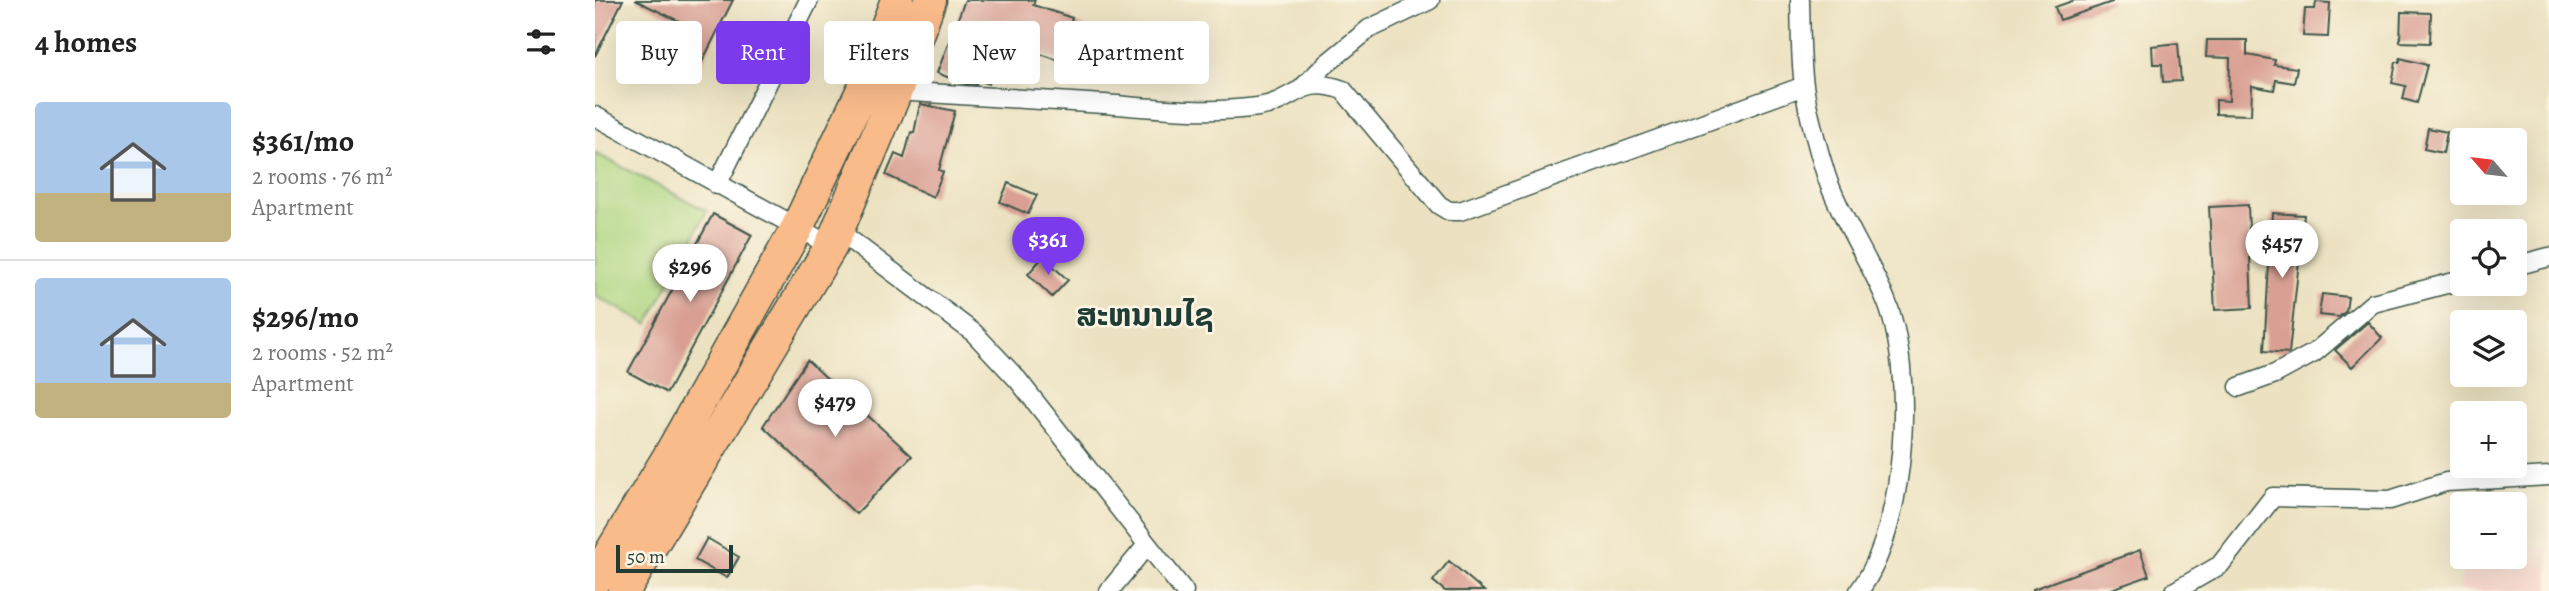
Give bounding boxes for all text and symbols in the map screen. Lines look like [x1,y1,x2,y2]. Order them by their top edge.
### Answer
chip: Buy [616,21,702,84]
chip: Rent [716,21,810,84]
chip: Filters [824,21,934,84]
chip: New [948,21,1040,84]
chip: Apartment [1054,21,1209,84]
text: 4 homes [35,22,137,62]
icon: filters [522,23,560,61]
text: $361/mo [252,121,354,161]
north arrow [2450,128,2527,205]
map controls [2450,128,2527,569]
icon: home [91,130,175,214]
text: 2 rooms · 76 m² [252,161,393,192]
text: Apartment [252,192,354,223]
pin: $361 [1007,218,1089,277]
button: locate [2450,219,2527,296]
pin: $457 [2241,220,2323,280]
text: $361 [1028,224,1068,255]
text: $457 [2261,227,2303,258]
pin: $296 [649,244,731,304]
text: $296 [668,251,712,282]
district label: ສະຫນາມໄຊ [1076,293,1214,337]
text: $296/mo [252,297,359,337]
icon: home [91,306,175,390]
button: layers [2450,310,2527,387]
text: 2 rooms · 52 m² [252,337,393,368]
text: Apartment [252,368,354,399]
pin: $479 [794,380,876,439]
text: $479 [814,386,856,417]
button: + [2450,401,2527,478]
button: − [2450,492,2527,569]
scale bar [616,542,733,574]
text: 50 m [627,544,665,570]

